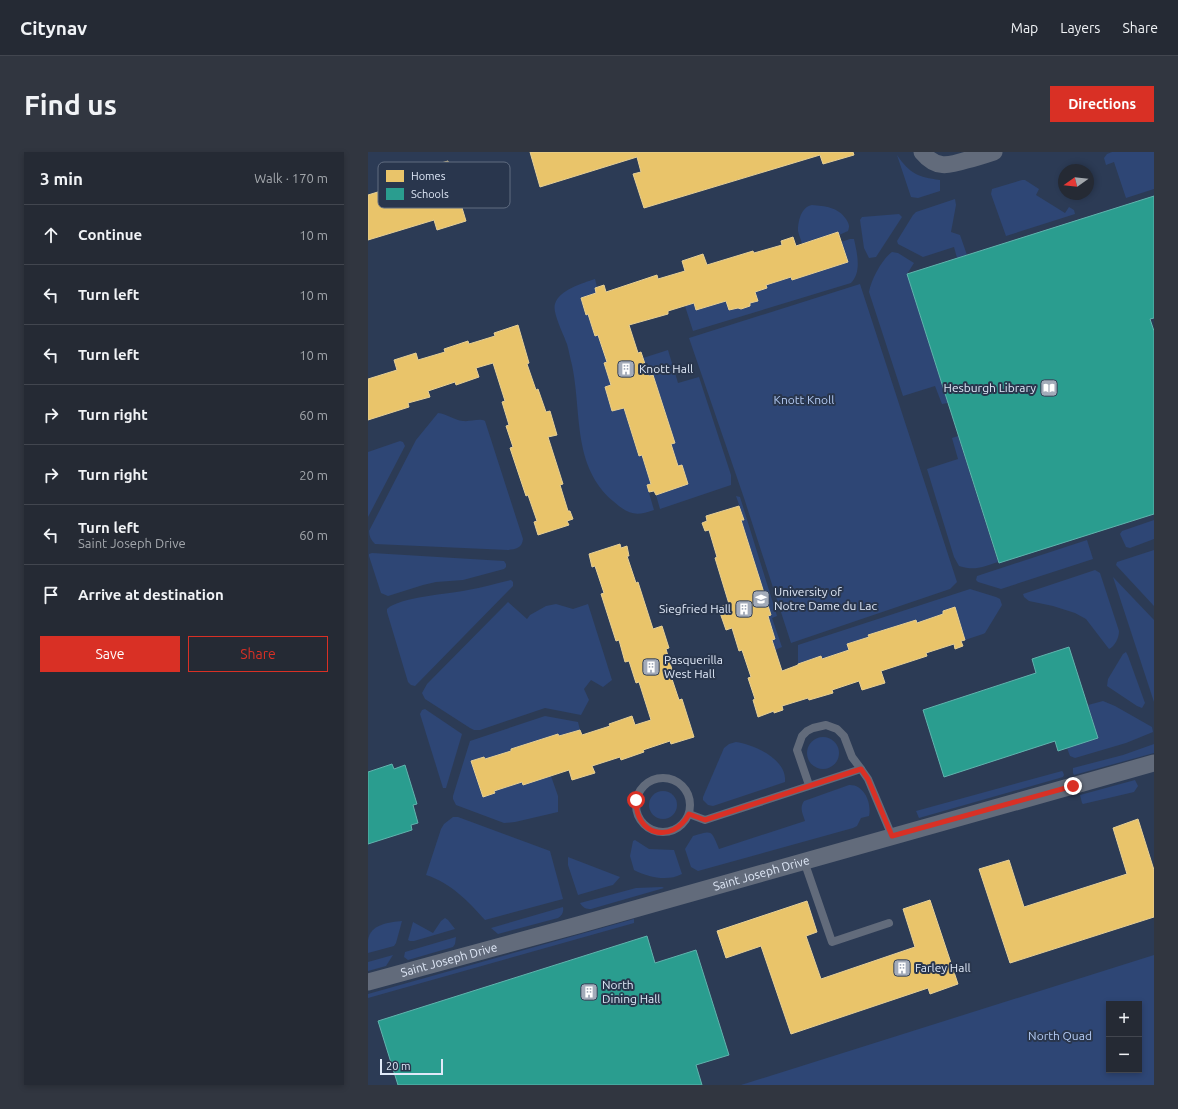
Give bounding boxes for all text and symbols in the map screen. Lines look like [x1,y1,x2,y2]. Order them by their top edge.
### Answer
text: Citynav [20,17,87,39]
text: Map [1011,20,1038,36]
text: Layers [1060,20,1100,36]
text: Share [1122,20,1158,36]
button: Directions [1050,86,1154,122]
text: Find us [24,89,117,120]
legend [378,162,510,208]
north arrow [1058,164,1094,200]
text: 3 min [40,169,83,188]
text: Homes [411,170,446,182]
text: Walk · 170 m [254,171,328,185]
text: Schools [411,188,449,200]
icon: ahead [40,224,62,246]
text: Continue [78,226,142,243]
text: 10 m [299,228,328,242]
icon: left [40,284,62,306]
text: Turn left [78,286,139,303]
text: 10 m [299,288,328,302]
icon: left [40,344,62,366]
text: Turn left [78,346,139,363]
text: 10 m [299,348,328,362]
building icon: Knott Hall [616,359,636,379]
place label: Knott Hall [639,362,693,375]
library icon: Hesburgh Library [1039,378,1059,398]
place label: Hesburgh Library [944,381,1036,394]
park label: Knott Knoll [774,393,834,406]
icon: right [40,404,62,426]
text: Turn right [78,406,148,423]
text: 60 m [299,408,328,422]
icon: right [40,464,62,486]
text: Turn right [78,466,148,483]
text: 20 m [299,468,328,482]
text: Turn left [78,519,139,536]
icon: left [40,524,62,546]
text: 60 m [299,528,328,542]
text: Saint Joseph Drive [78,536,186,550]
icon: arrive [40,584,62,606]
place label: University of Notre Dame du Lac [774,585,877,612]
text: Arrive at destination [78,586,224,603]
school or university icon: University of Notre Dame du Lac [751,589,771,609]
building icon: Siegfried Hall [734,599,754,619]
place label: Siegfried Hall [659,602,731,615]
button: Save [40,636,180,672]
button: Share [188,636,328,672]
place label: Pasquerilla West Hall [664,653,723,680]
building icon: Pasquerilla West Hall [641,657,661,677]
route end [1064,777,1082,795]
route start [627,791,645,809]
street label: Saint Joseph Drive [711,853,811,893]
street label: Saint Joseph Drive [399,940,499,979]
building icon: Farley Hall [892,958,912,978]
place label: Farley Hall [915,961,971,974]
place label: North Dining Hall [602,978,660,1005]
building icon: North Dining Hall [579,982,599,1002]
map controls [1106,1001,1142,1073]
button: + [1106,1001,1142,1037]
park label: North Quad [1028,1029,1092,1042]
button: − [1106,1037,1142,1073]
scale bar [380,1057,443,1076]
text: 20 m [386,1060,410,1072]

